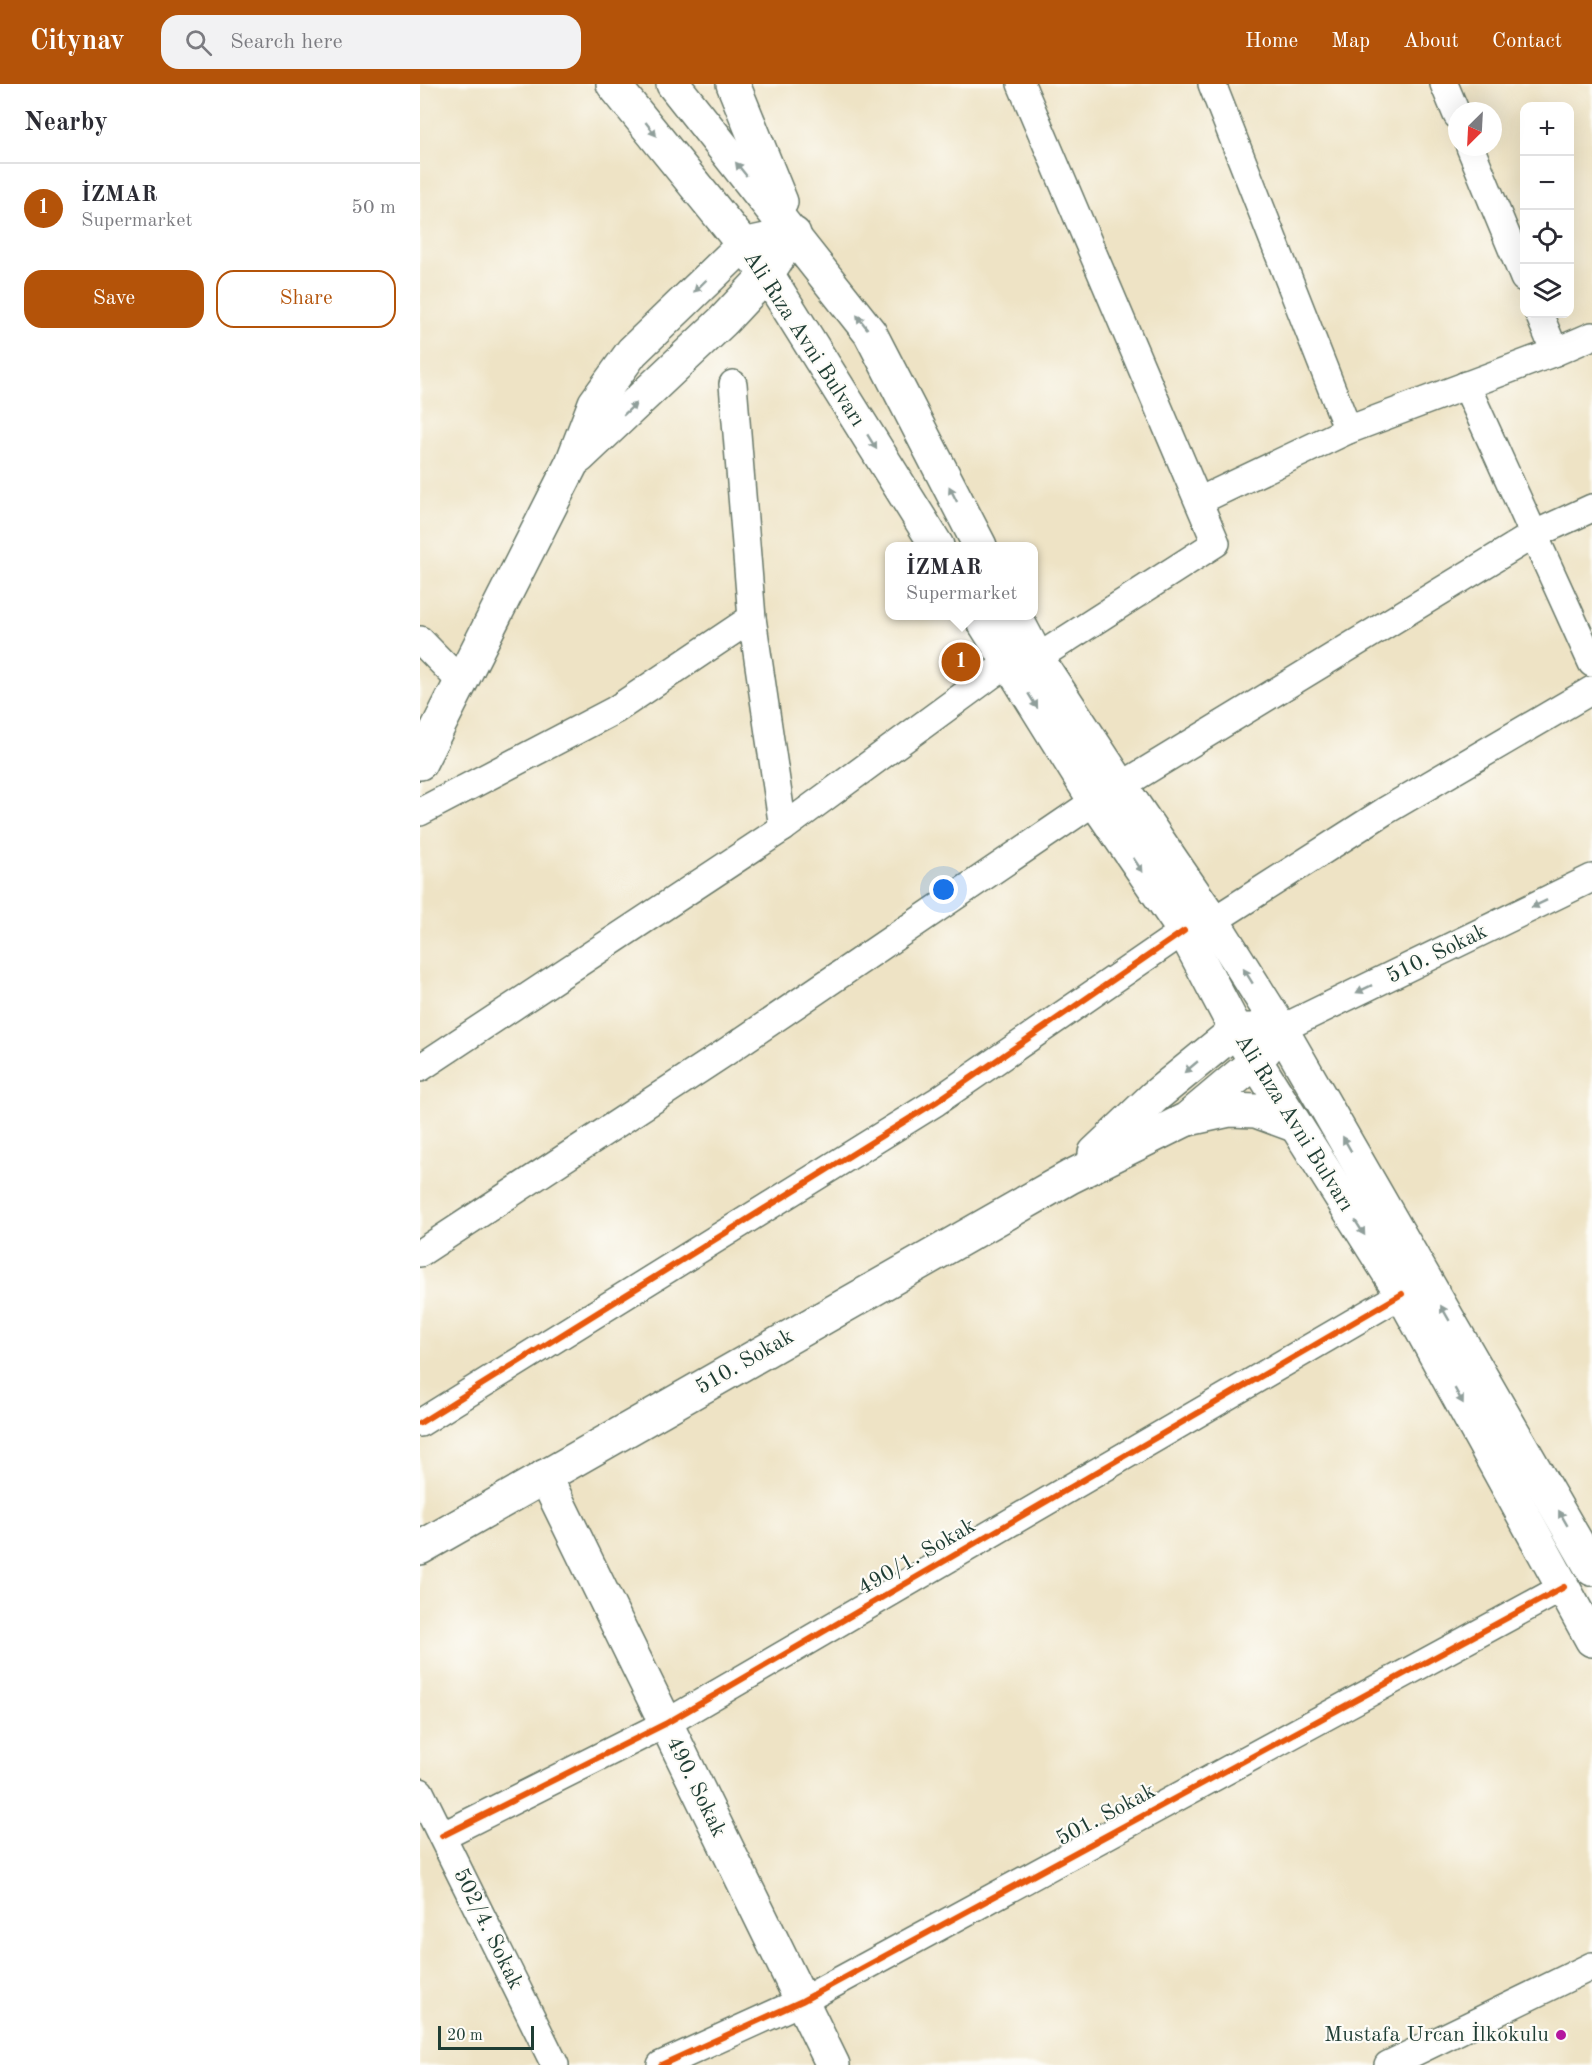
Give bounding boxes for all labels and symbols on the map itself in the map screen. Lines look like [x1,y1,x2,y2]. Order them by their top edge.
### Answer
north arrow [1448,102,1502,156]
one-way arrow [644,121,657,137]
one-way arrow [735,161,748,177]
street label: Ali Rıza Avni Bulvarı [739,247,869,431]
one-way arrow [693,279,708,293]
one-way arrow [856,315,868,330]
one-way arrow [623,402,637,416]
one-way arrow [866,434,877,450]
one-way arrow [948,486,958,503]
pin: 1 [942,640,980,684]
one-way arrow [1027,693,1038,709]
one-way arrow [1133,856,1144,873]
your location [929,875,958,904]
one-way arrow [1531,899,1548,908]
street label: 510. Sokak [1383,920,1491,988]
one-way arrow [1242,968,1253,984]
one-way arrow [1356,984,1373,994]
street label: Ali Rıza Avni Bulvarı [1231,1031,1357,1215]
one-way arrow [1183,1061,1199,1074]
one-way arrow [1342,1135,1352,1152]
one-way arrow [1354,1220,1365,1236]
one-way arrow [1439,1305,1450,1321]
street label: 510. Sokak [692,1325,798,1399]
one-way arrow [1454,1388,1464,1405]
one-way arrow [1558,1509,1568,1526]
street label: 490/1. Sokak [855,1515,979,1599]
street label: 490. Sokak [662,1733,730,1841]
street label: 501. Sokak [1053,1780,1159,1850]
street label: 502/4. Sokak [449,1865,527,1993]
place label: Mustafa Urcan İlkokulu [1324,2021,1549,2046]
scale bar [438,2023,534,2050]
marker: Mustafa Urcan İlkokulu [1554,2028,1568,2042]

